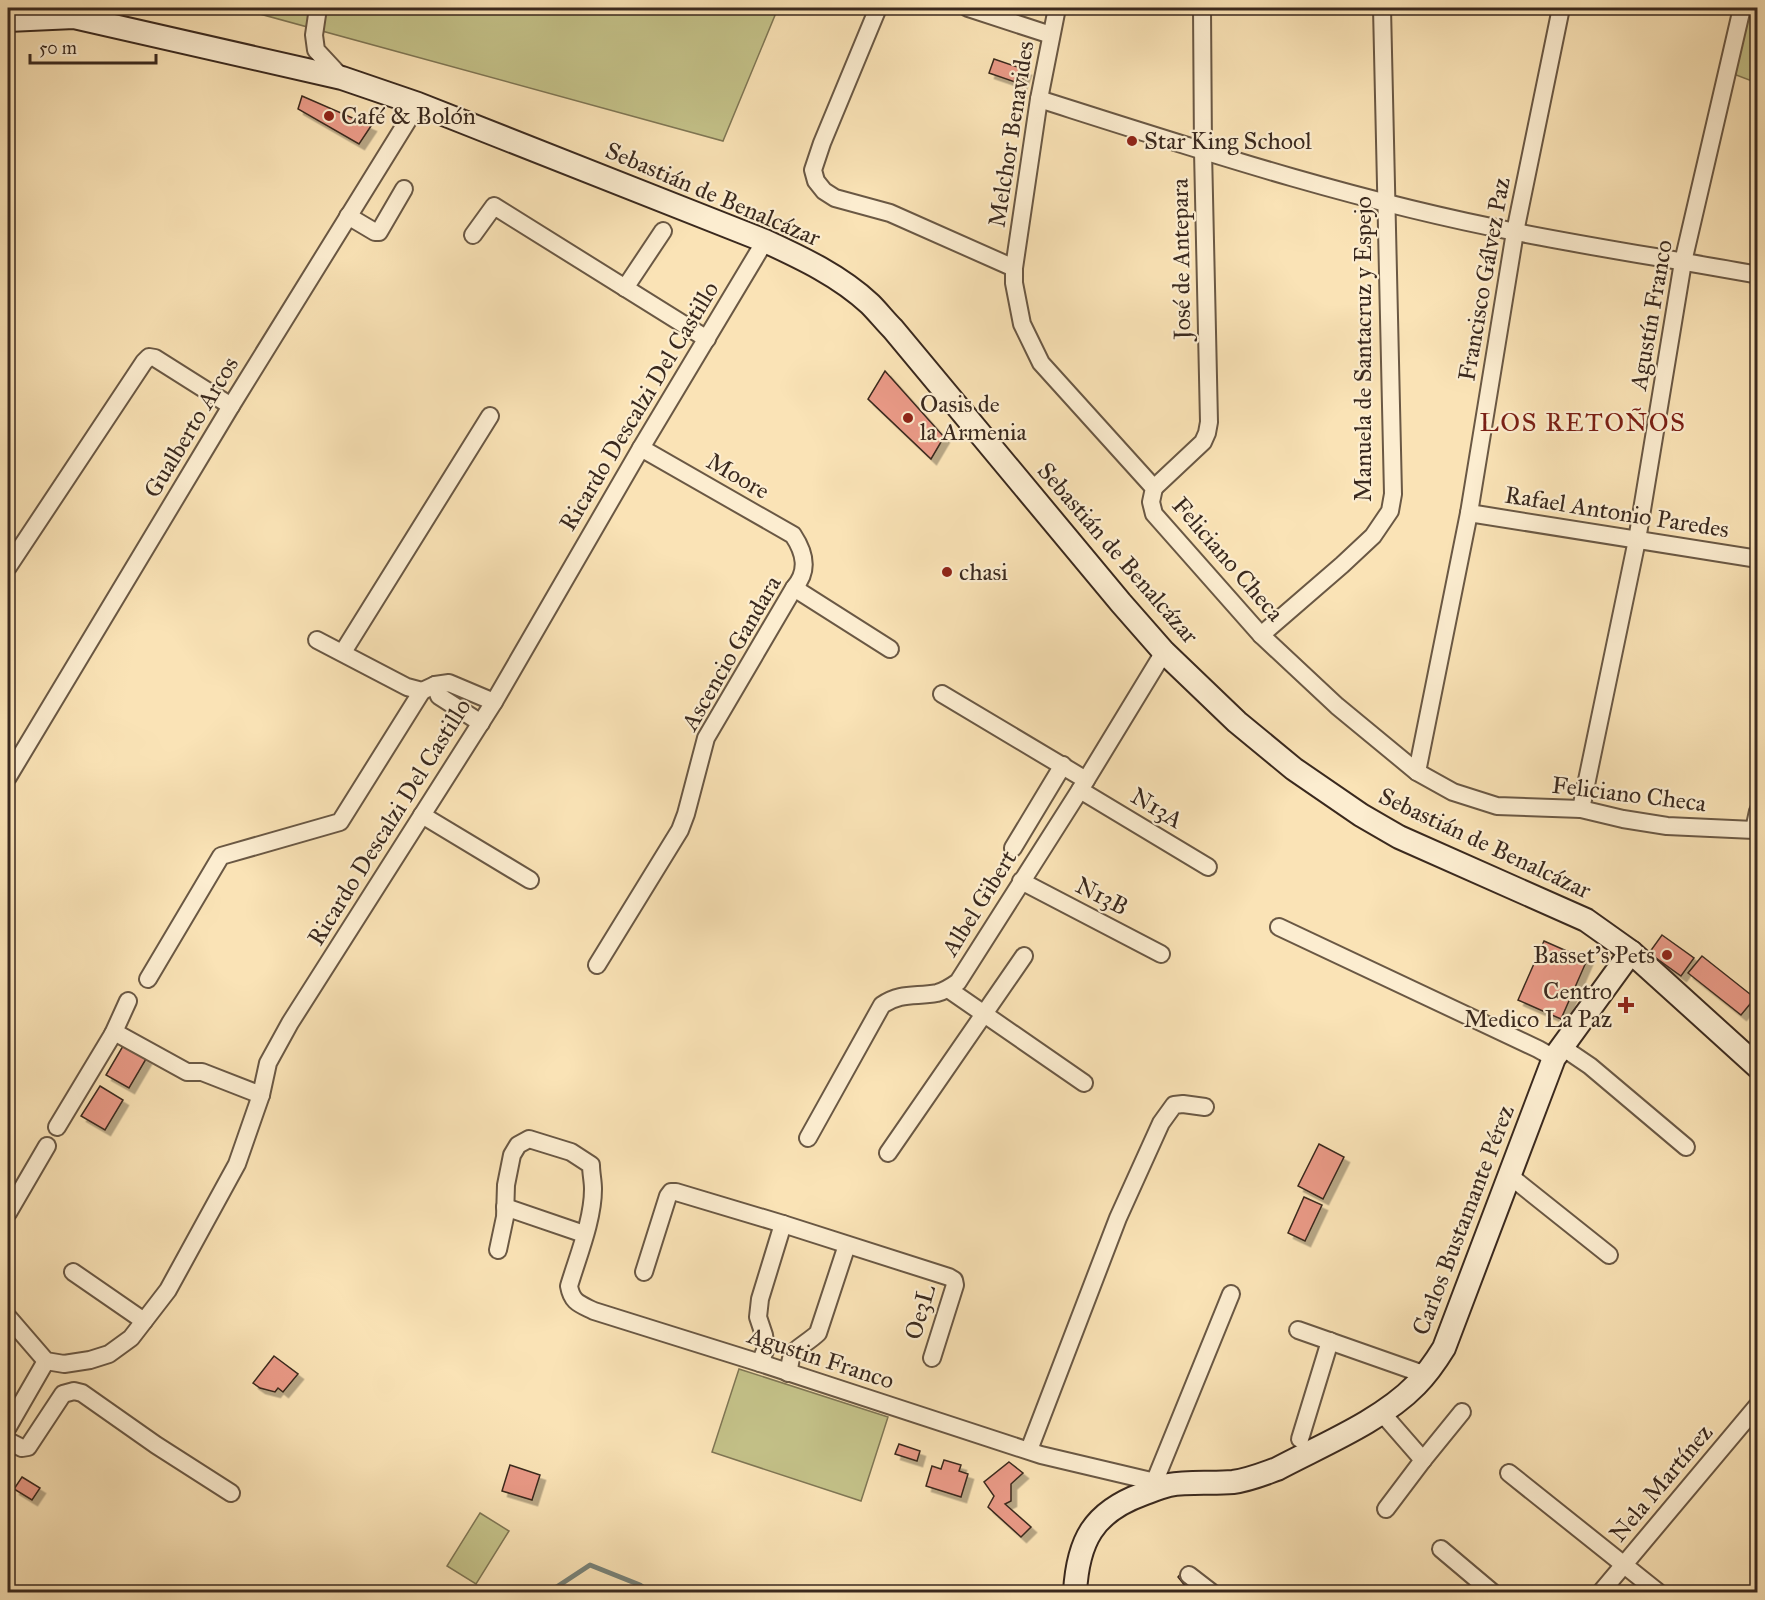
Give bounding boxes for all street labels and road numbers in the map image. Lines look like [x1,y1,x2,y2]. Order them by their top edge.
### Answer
street label: Melchor Benavides [981,39,1041,229]
street label: Sebastián de Benalcázar [601,135,825,253]
street label: Francisco Gálvez Paz [1451,175,1517,383]
street label: José de Antepara [1165,177,1197,343]
street label: Manuela de Santacruz y Espejo [1348,196,1378,502]
street label: Agustín Franco [1623,238,1679,393]
street label: Ricardo Descalzi Del Castillo [553,276,725,536]
street label: Gualberto Arcos [137,351,245,503]
street label: Moore [701,446,775,506]
street label: Sebastián de Benalcázar [1031,456,1205,650]
street label: Rafael Antonio Paredes [1503,479,1731,545]
street label: Feliciano Checa [1166,491,1291,628]
street label: Ascencio Gandara [674,569,788,737]
street label: Ricardo Descalzi Del Castillo [301,693,477,951]
street label: Feliciano Checa [1550,770,1709,818]
street label: N13A [1125,781,1189,835]
street label: Sebastián de Benalcázar [1374,781,1596,905]
street label: Albel Gibert [934,844,1024,962]
street label: N13B [1071,870,1133,922]
street label: Carlos Bustamante Pérez [1405,1101,1521,1339]
street label: Oe3L [898,1281,942,1343]
street label: Agustin Franco [743,1320,898,1396]
street label: Nela Martínez [1603,1418,1719,1548]

